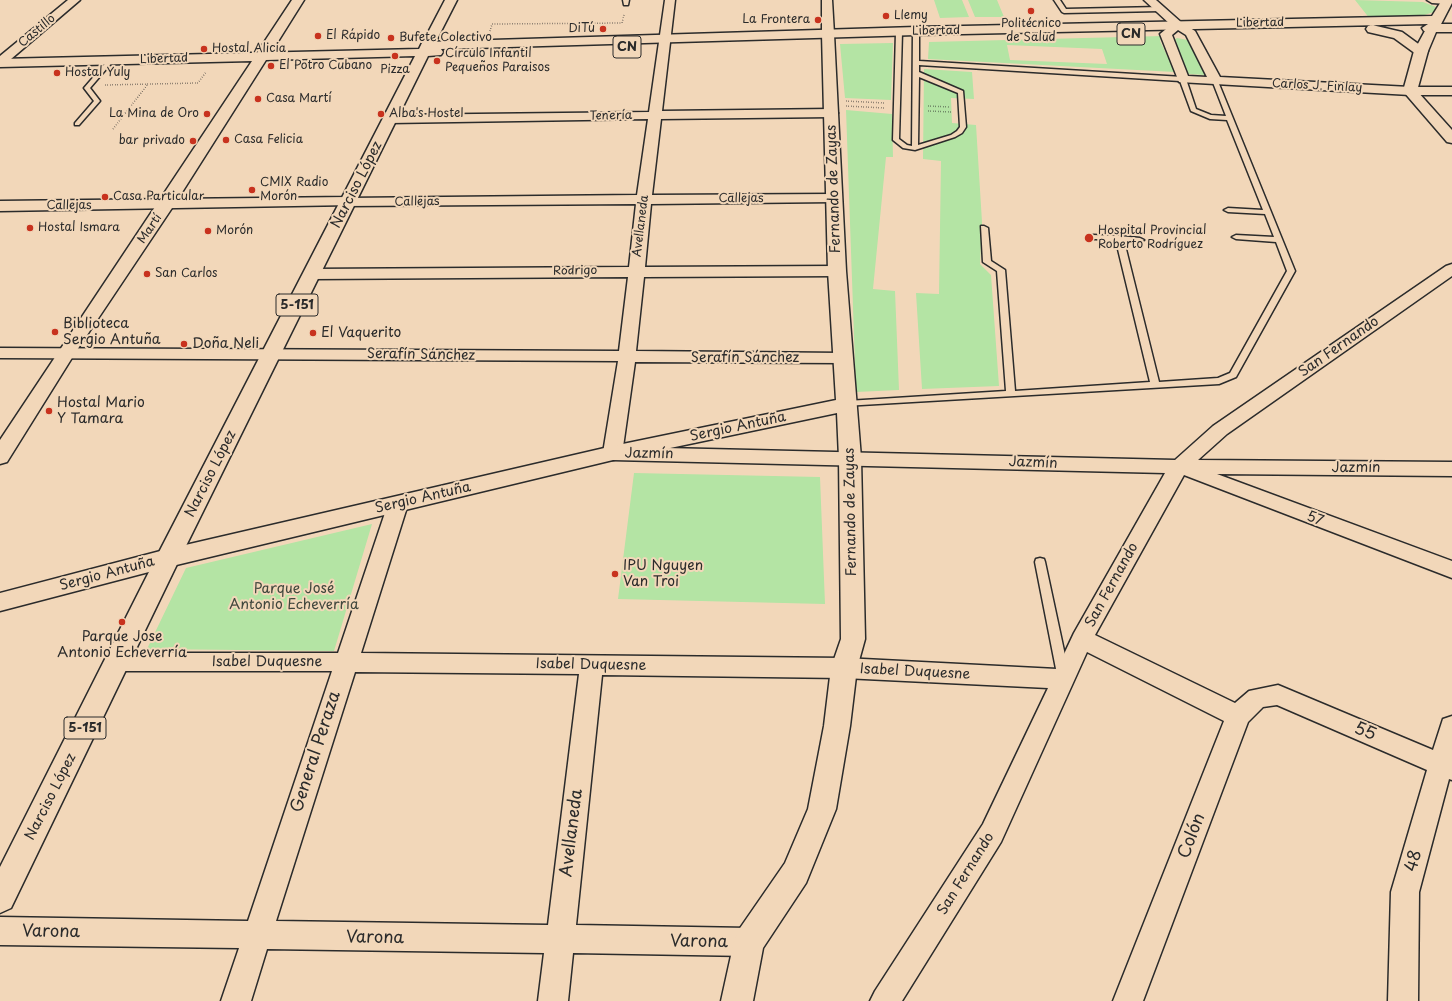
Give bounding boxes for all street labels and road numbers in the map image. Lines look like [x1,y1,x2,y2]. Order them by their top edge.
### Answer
street label: Castillo [16,11,58,51]
street label: Libertad [1236,15,1284,31]
street label: Libertad [912,23,960,39]
road number: CN [1117,23,1145,45]
road number: CN [613,36,641,58]
street label: Libertad [140,51,188,67]
street label: Carlos J. Finlay [1271,76,1363,96]
street label: Tenería [590,108,632,124]
street label: Fernando de Zayas [823,124,845,254]
street label: Narciso López [328,139,386,231]
street label: Callejas [718,192,764,206]
street label: Callejas [394,194,440,210]
street label: Avellaneda [630,194,652,258]
street label: Callejas [46,199,92,213]
street label: Martí [135,211,165,247]
street label: Rodrigo [553,263,597,279]
road number: 5-151 [276,294,318,316]
street label: San Fernando [1296,313,1382,381]
street label: Serafín Sánchez [367,346,475,364]
street label: Serafín Sánchez [691,350,799,366]
street label: Sergio Antuña [689,409,787,445]
street label: Narciso López [182,428,240,520]
street label: Jazmín [624,445,674,463]
street label: Fernando de Zayas [841,448,861,576]
street label: Jazmín [1008,454,1058,472]
street label: Jazmín [1332,460,1380,476]
street label: Sergio Antuña [374,479,472,517]
street label: 57 [1304,508,1326,530]
street label: San Fernando [1082,540,1142,630]
street label: Sergio Antuña [58,553,156,595]
street label: Isabel Duquesne [212,654,322,670]
street label: Isabel Duquesne [535,656,647,674]
street label: Isabel Duquesne [859,661,971,683]
street label: General Peraza [287,689,345,815]
road number: 5-151 [64,717,106,739]
street label: 55 [1351,718,1379,746]
street label: Narciso López [22,751,80,843]
street label: Avellaneda [556,788,588,878]
street label: Colón [1174,810,1210,862]
street label: San Fernando [934,830,998,918]
street label: 48 [1401,848,1427,874]
street label: Varona [22,921,80,943]
street label: Varona [346,927,404,949]
street label: Varona [670,931,728,953]

